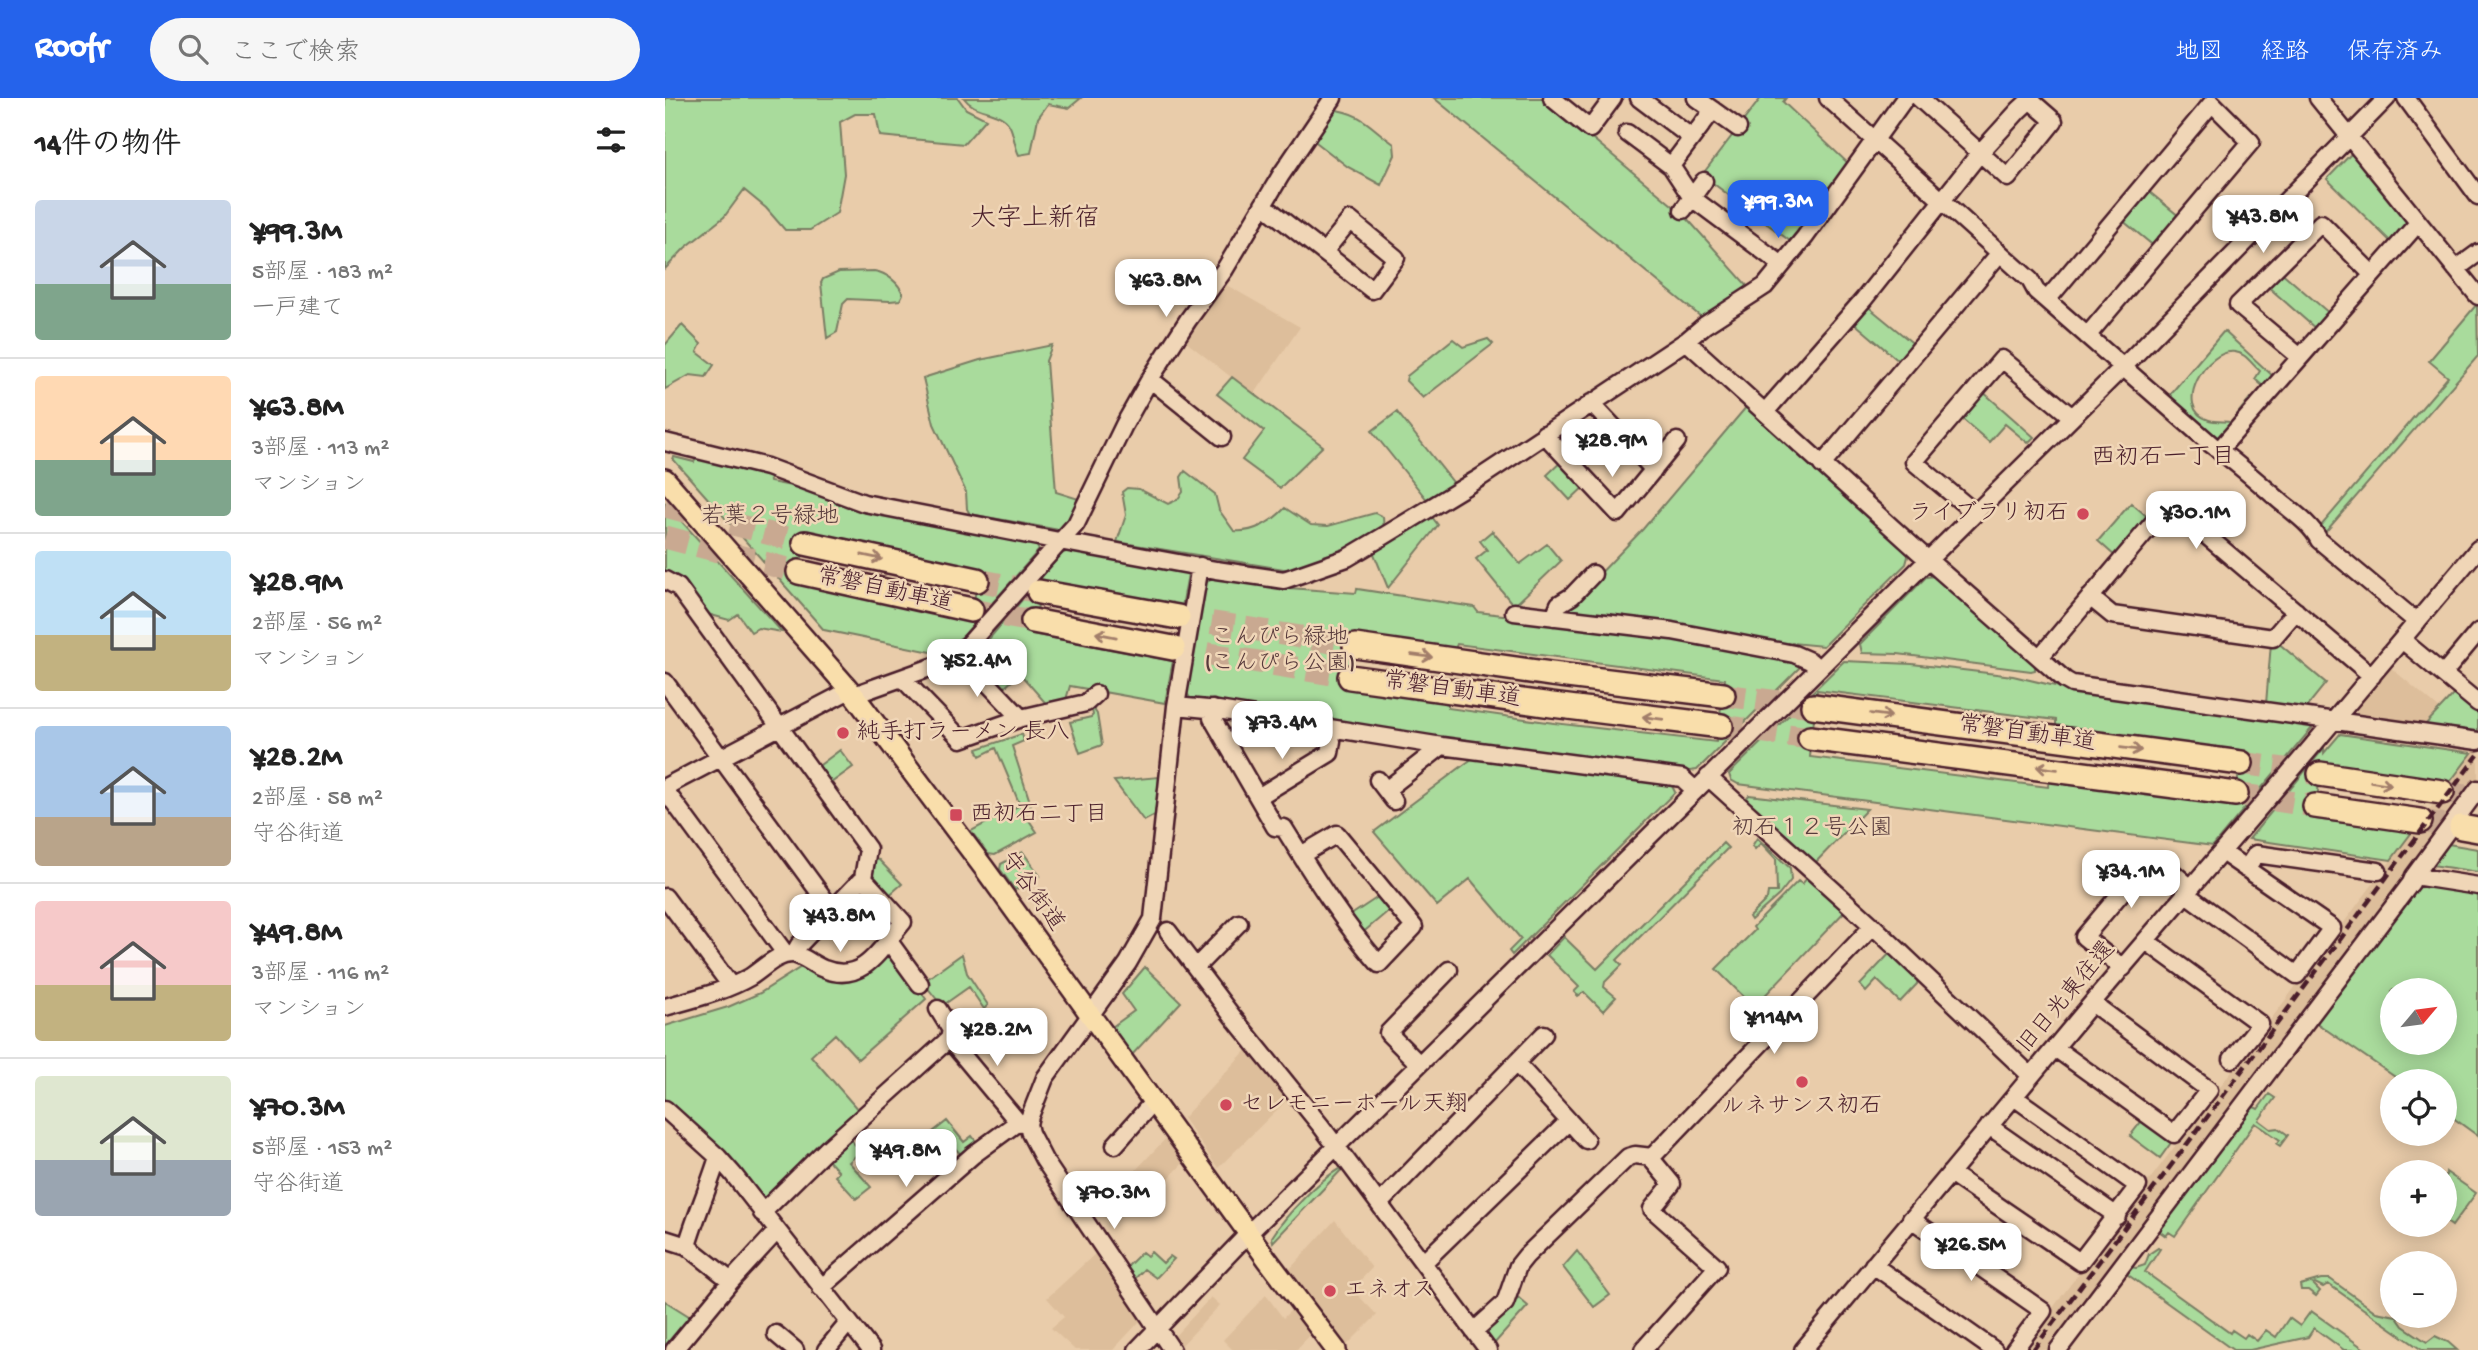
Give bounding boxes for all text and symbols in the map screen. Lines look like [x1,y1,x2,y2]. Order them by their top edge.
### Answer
search box [150,18,640,81]
text: Roofr [35,30,108,68]
icon: search [174,30,212,68]
text: ここで検索 [230,39,360,70]
text: 地図 [2175,39,2223,68]
text: 経路 [2261,39,2309,68]
text: 保存済み [2347,39,2443,68]
icon: filters [592,121,630,159]
text: 14件の物件 [35,129,181,164]
pin: ¥99.3M [1721,180,1835,240]
text: ¥99.3M [1744,189,1812,216]
pin: ¥43.8M [2206,195,2320,255]
district label: 大字上新宿 [970,204,1100,236]
text: ¥43.8M [2228,204,2298,231]
text: ¥99.3M [252,216,342,251]
icon: home [91,228,175,312]
text: 5部屋 · 183 m² [252,260,393,287]
pin: ¥63.8M [1109,260,1223,319]
text: ¥63.8M [1131,268,1201,295]
text: 一戸建て [252,296,344,323]
text: ¥63.8M [252,392,343,427]
icon: home [91,404,175,488]
pin: ¥28.9M [1555,420,1669,479]
text: ¥28.9M [1577,428,1647,455]
text: 3部屋 · 113 m² [252,436,389,463]
district label: 西初石一丁目 [2091,444,2235,473]
text: マンション [252,472,366,499]
pin: ¥30.1M [2139,491,2253,551]
place label: ライブラリ初石 [1909,500,2069,528]
text: ¥30.1M [2162,500,2230,527]
park label: 若葉２号緑地 [701,503,839,531]
marker: ライブラリ初石 [2075,506,2091,522]
one-way arrow [860,551,883,564]
street label: 常磐自動車道 [815,562,956,619]
text: ¥28.9M [252,567,342,602]
icon: home [91,579,175,663]
text: 2部屋 · 56 m² [252,611,382,638]
park label: こんぴら緑地 (こんぴら公園) [1204,624,1356,678]
one-way arrow [1095,628,1118,642]
pin: ¥52.4M [920,640,1034,699]
text: マンション [252,647,366,674]
text: ¥52.4M [943,648,1011,675]
one-way arrow [1410,649,1433,662]
street label: 常磐自動車道 [1382,667,1522,714]
pin: ¥73.4M [1225,702,1339,761]
one-way arrow [1869,709,1892,722]
text: ¥73.4M [1248,710,1316,737]
one-way arrow [1642,711,1665,724]
street label: 常磐自動車道 [1957,711,2097,758]
place label: 純手打ラーメン 長八 [857,719,1069,747]
marker: 純手打ラーメン 長八 [835,725,851,741]
text: ¥28.2M [252,742,342,777]
one-way arrow [2119,742,2142,755]
icon: home [91,754,175,838]
one-way arrow [2036,761,2059,774]
one-way arrow [2369,777,2392,790]
text: 2部屋 · 58 m² [252,786,383,813]
place label: 西初石二丁目 [970,801,1108,829]
marker: 西初石二丁目 [948,807,964,823]
park label: 初石１２号公園 [1732,815,1893,843]
text: 守谷街道 [252,822,344,849]
street label: 守谷街道 [993,846,1070,937]
pin: ¥34.1M [2074,850,2188,910]
text: ¥34.1M [2098,859,2164,886]
pin: ¥43.8M [783,894,897,954]
text: ¥43.8M [805,903,875,930]
text: ¥49.8M [252,917,342,952]
icon: home [91,929,175,1013]
street label: 旧日光東往還 [2012,936,2122,1060]
text: 3部屋 · 116 m² [252,961,389,988]
north arrow [2380,978,2457,1055]
map controls [2380,978,2457,1328]
pin: ¥114M [1725,996,1823,1056]
text: マンション [252,997,366,1024]
text: ¥114M [1746,1005,1802,1032]
pin: ¥28.2M [940,1009,1054,1068]
text: ¥28.2M [963,1017,1032,1044]
button: locate [2380,1069,2457,1146]
marker: ルネサンス初石 [1794,1074,1810,1090]
text: ¥70.3M [252,1092,344,1127]
place label: セレモニーホール天翔 [1240,1092,1468,1119]
place label: ルネサンス初石 [1722,1093,1883,1121]
marker: セレモニーホール天翔 [1218,1097,1234,1113]
icon: home [91,1104,175,1188]
pin: ¥49.8M [849,1130,963,1189]
text: 5部屋 · 153 m² [252,1136,392,1163]
text: ¥49.8M [872,1138,940,1165]
button: + [2380,1160,2457,1237]
text: 守谷街道 [252,1172,344,1199]
pin: ¥70.3M [1057,1172,1171,1231]
text: ¥70.3M [1079,1180,1149,1207]
pin: ¥26.5M [1914,1224,2028,1283]
text: ¥26.5M [1937,1232,2005,1259]
button: − [2380,1251,2457,1328]
place label: エネオス [1344,1278,1435,1305]
marker: エネオス [1322,1283,1338,1299]

